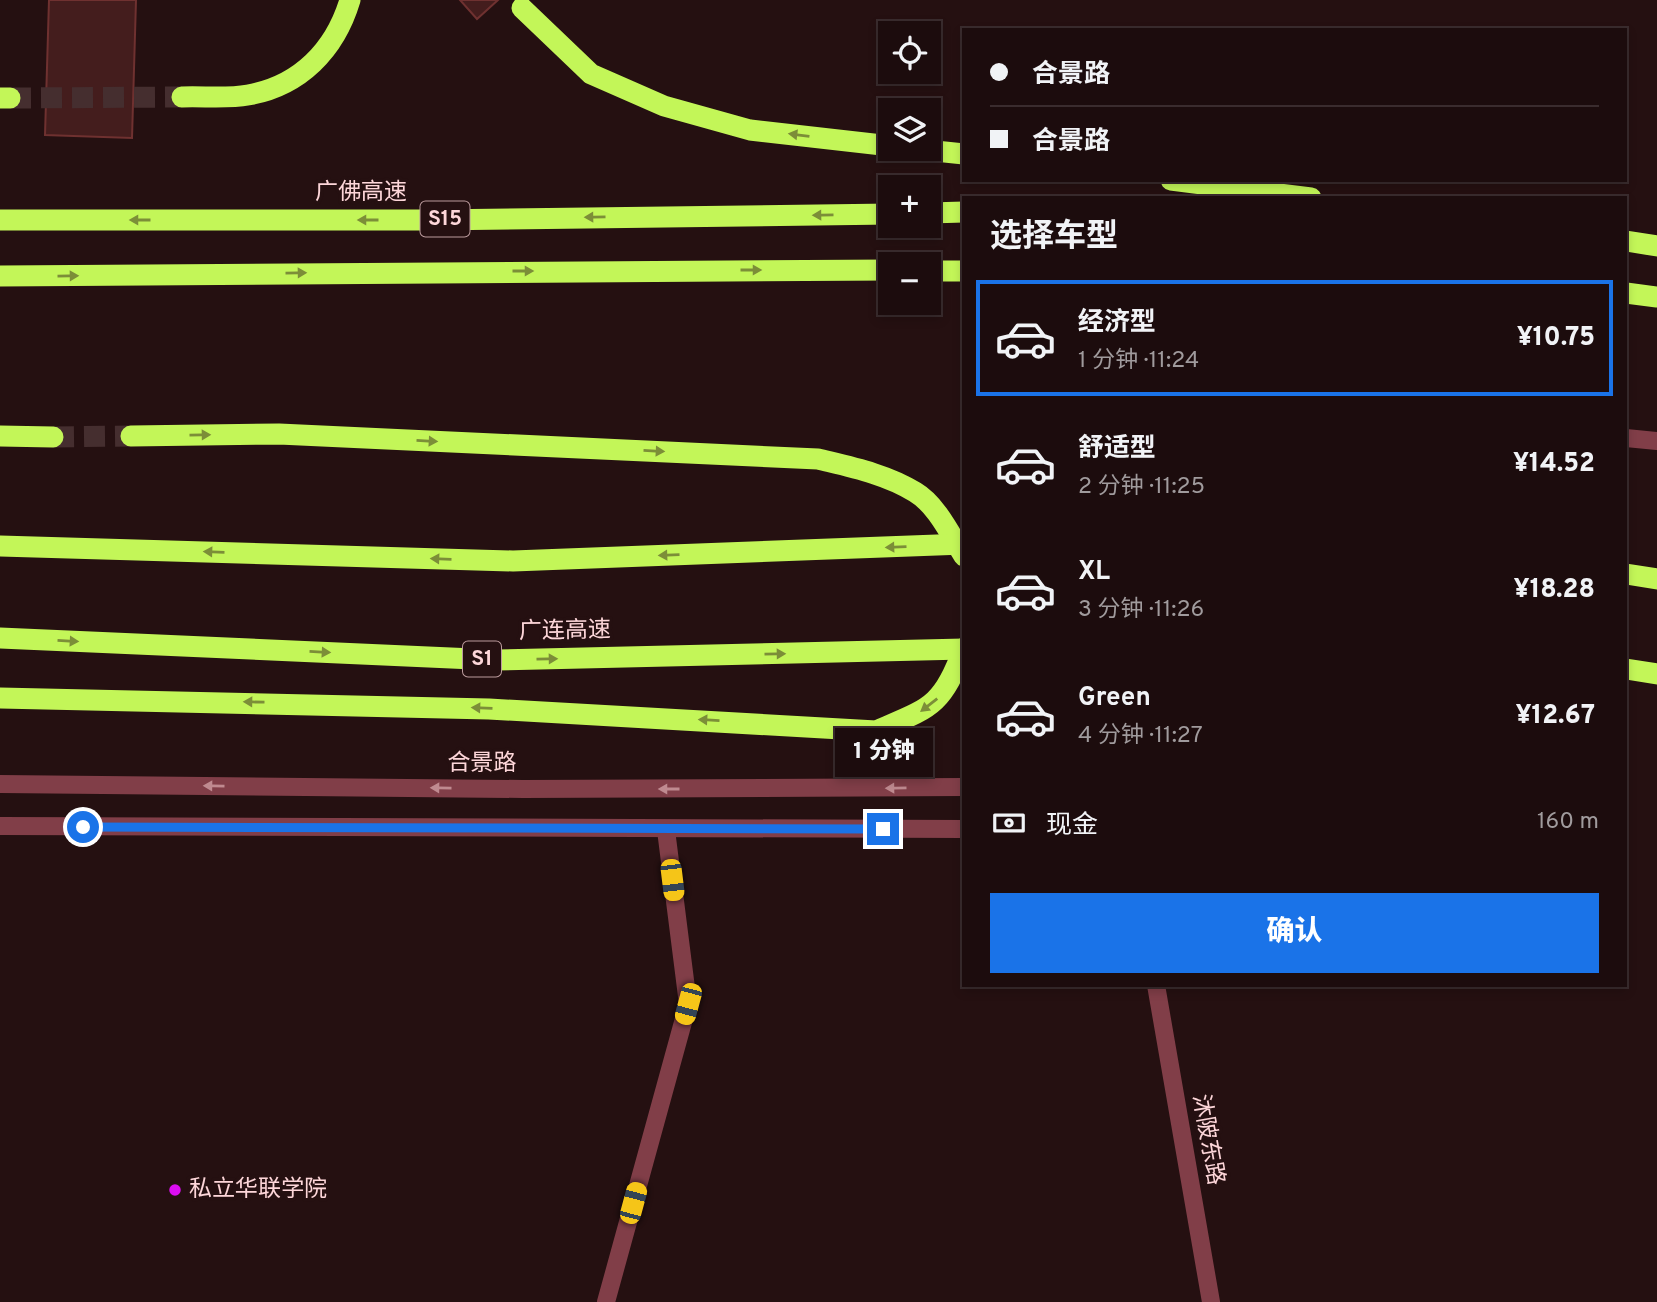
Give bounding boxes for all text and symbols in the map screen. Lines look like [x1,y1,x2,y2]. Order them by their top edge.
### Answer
map controls [878,21,941,315]
button: locate [878,21,941,84]
text: 合景路 [1032,59,1110,92]
button: layers [878,98,941,161]
text: 合景路 [1032,126,1110,159]
one-way arrow [787,130,809,141]
button: + [878,175,941,238]
street label: 广佛高速 [315,179,407,208]
road number: S15 [420,202,470,236]
one-way arrow [811,209,833,220]
one-way arrow [584,212,606,223]
one-way arrow [129,214,151,226]
one-way arrow [356,214,378,226]
text: 选择车型 [990,218,1118,258]
button: − [878,252,941,315]
one-way arrow [740,264,762,276]
one-way arrow [512,265,534,277]
one-way arrow [285,267,307,279]
one-way arrow [57,270,79,281]
icon: car [994,307,1057,370]
text: 经济型 [1078,307,1156,340]
text: ¥10.75 [1517,322,1595,355]
text: 1 分钟 · 11:24 [1078,347,1199,376]
one-way arrow [189,429,211,441]
icon: car [994,433,1057,496]
text: 舒适型 [1078,433,1156,466]
one-way arrow [416,435,438,446]
one-way arrow [644,446,666,457]
text: ¥14.52 [1513,448,1595,481]
text: 2 分钟 · 11:25 [1078,473,1205,502]
one-way arrow [885,541,907,552]
one-way arrow [203,547,225,558]
one-way arrow [657,550,679,561]
one-way arrow [430,553,452,565]
text: XL [1078,556,1110,589]
icon: car [994,559,1057,622]
text: ¥18.28 [1514,574,1595,607]
text: 3 分钟 · 11:26 [1078,596,1204,625]
street label: 广连高速 [519,617,611,647]
one-way arrow [57,636,79,647]
road number: S1 [463,642,501,676]
one-way arrow [309,647,331,658]
one-way arrow [764,648,786,659]
one-way arrow [537,653,559,665]
text: Green [1078,682,1151,715]
icon: car [994,685,1057,748]
one-way arrow [243,696,265,708]
one-way arrow [920,697,938,712]
text: ¥12.67 [1515,700,1595,733]
one-way arrow [470,703,492,714]
one-way arrow [697,715,719,726]
text: 4 分钟 · 11:27 [1078,722,1203,751]
callout: 1 分钟 [834,728,932,776]
text: 1 分钟 [853,738,915,767]
street label: 合景路 [448,750,517,779]
one-way arrow [202,780,224,792]
one-way arrow [430,782,452,794]
one-way arrow [657,783,679,795]
one-way arrow [885,783,907,794]
icon: cash [990,804,1028,842]
text: 160 m [1537,808,1599,837]
text: 现金 [1046,810,1098,843]
route start [67,811,99,843]
route end [867,813,899,845]
car [660,858,685,902]
button: 确认 [990,893,1599,973]
car [673,981,704,1027]
street label: 沐陂东路 [1185,1092,1229,1188]
place label: 私立华联学院 [189,1176,327,1205]
car [618,1180,649,1226]
marker: 私立华联学院 [167,1182,183,1198]

